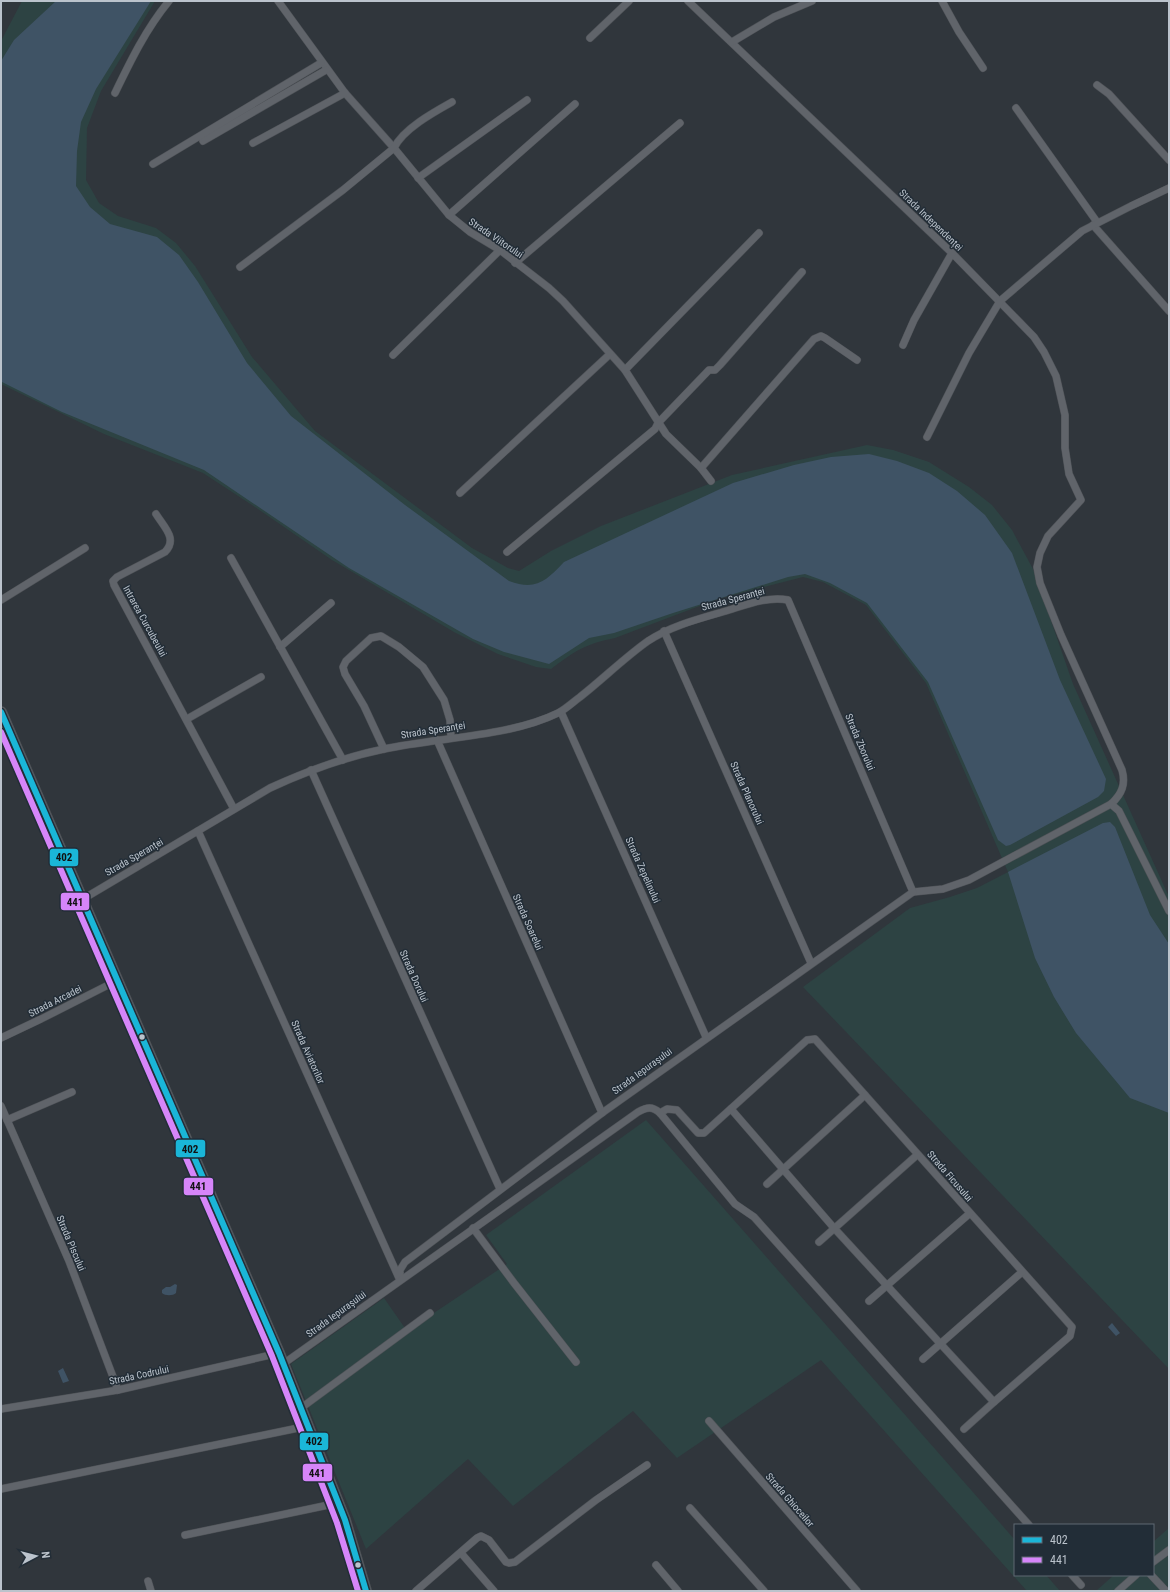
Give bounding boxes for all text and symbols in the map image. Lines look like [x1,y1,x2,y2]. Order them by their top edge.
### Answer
street label: Strada Independenței [896,187,965,254]
street label: Strada Viitorului [467,216,525,260]
street label: Intrarea Curcubeului [121,584,169,658]
street label: Strada Speranței [700,585,766,614]
street label: Strada Zborului [843,712,877,772]
street label: Strada Speranței [400,719,466,742]
street label: Strada Planorului [728,760,766,826]
street label: Strada Zepelinului [624,835,662,905]
street label: Strada Speranței [103,836,165,879]
line badge: 402 [49,848,79,867]
text: 402 [56,851,73,864]
line badge: 441 [60,892,90,911]
street label: Strada Soarelui [511,892,545,952]
text: 441 [67,896,83,909]
street label: Strada Dorului [398,948,430,1004]
street label: Strada Arcadei [27,983,83,1019]
street label: Strada Aviatorilor [289,1019,327,1085]
unlabelled marker [137,1032,147,1042]
street label: Strada Iepurașului [610,1046,675,1097]
line badge: 402 [175,1139,206,1158]
text: 402 [182,1143,199,1156]
street label: Strada Ficusului [925,1149,975,1203]
line badge: 441 [183,1177,214,1196]
text: 441 [190,1180,206,1193]
street label: Strada Piscului [54,1214,88,1272]
street label: Strada Iepurașului [304,1289,369,1340]
street label: Strada Codrului [108,1363,170,1387]
line badge: 402 [299,1432,329,1451]
text: 402 [306,1435,323,1448]
line badge: 441 [302,1463,333,1482]
text: 441 [309,1467,325,1480]
street label: Strada Ghioceilor [764,1471,816,1529]
legend [1014,1524,1154,1576]
text: 402 [1050,1533,1068,1547]
north arrow [16,1536,56,1576]
text: N [39,1551,52,1559]
text: 441 [1050,1553,1068,1567]
unlabelled marker [353,1560,363,1570]

